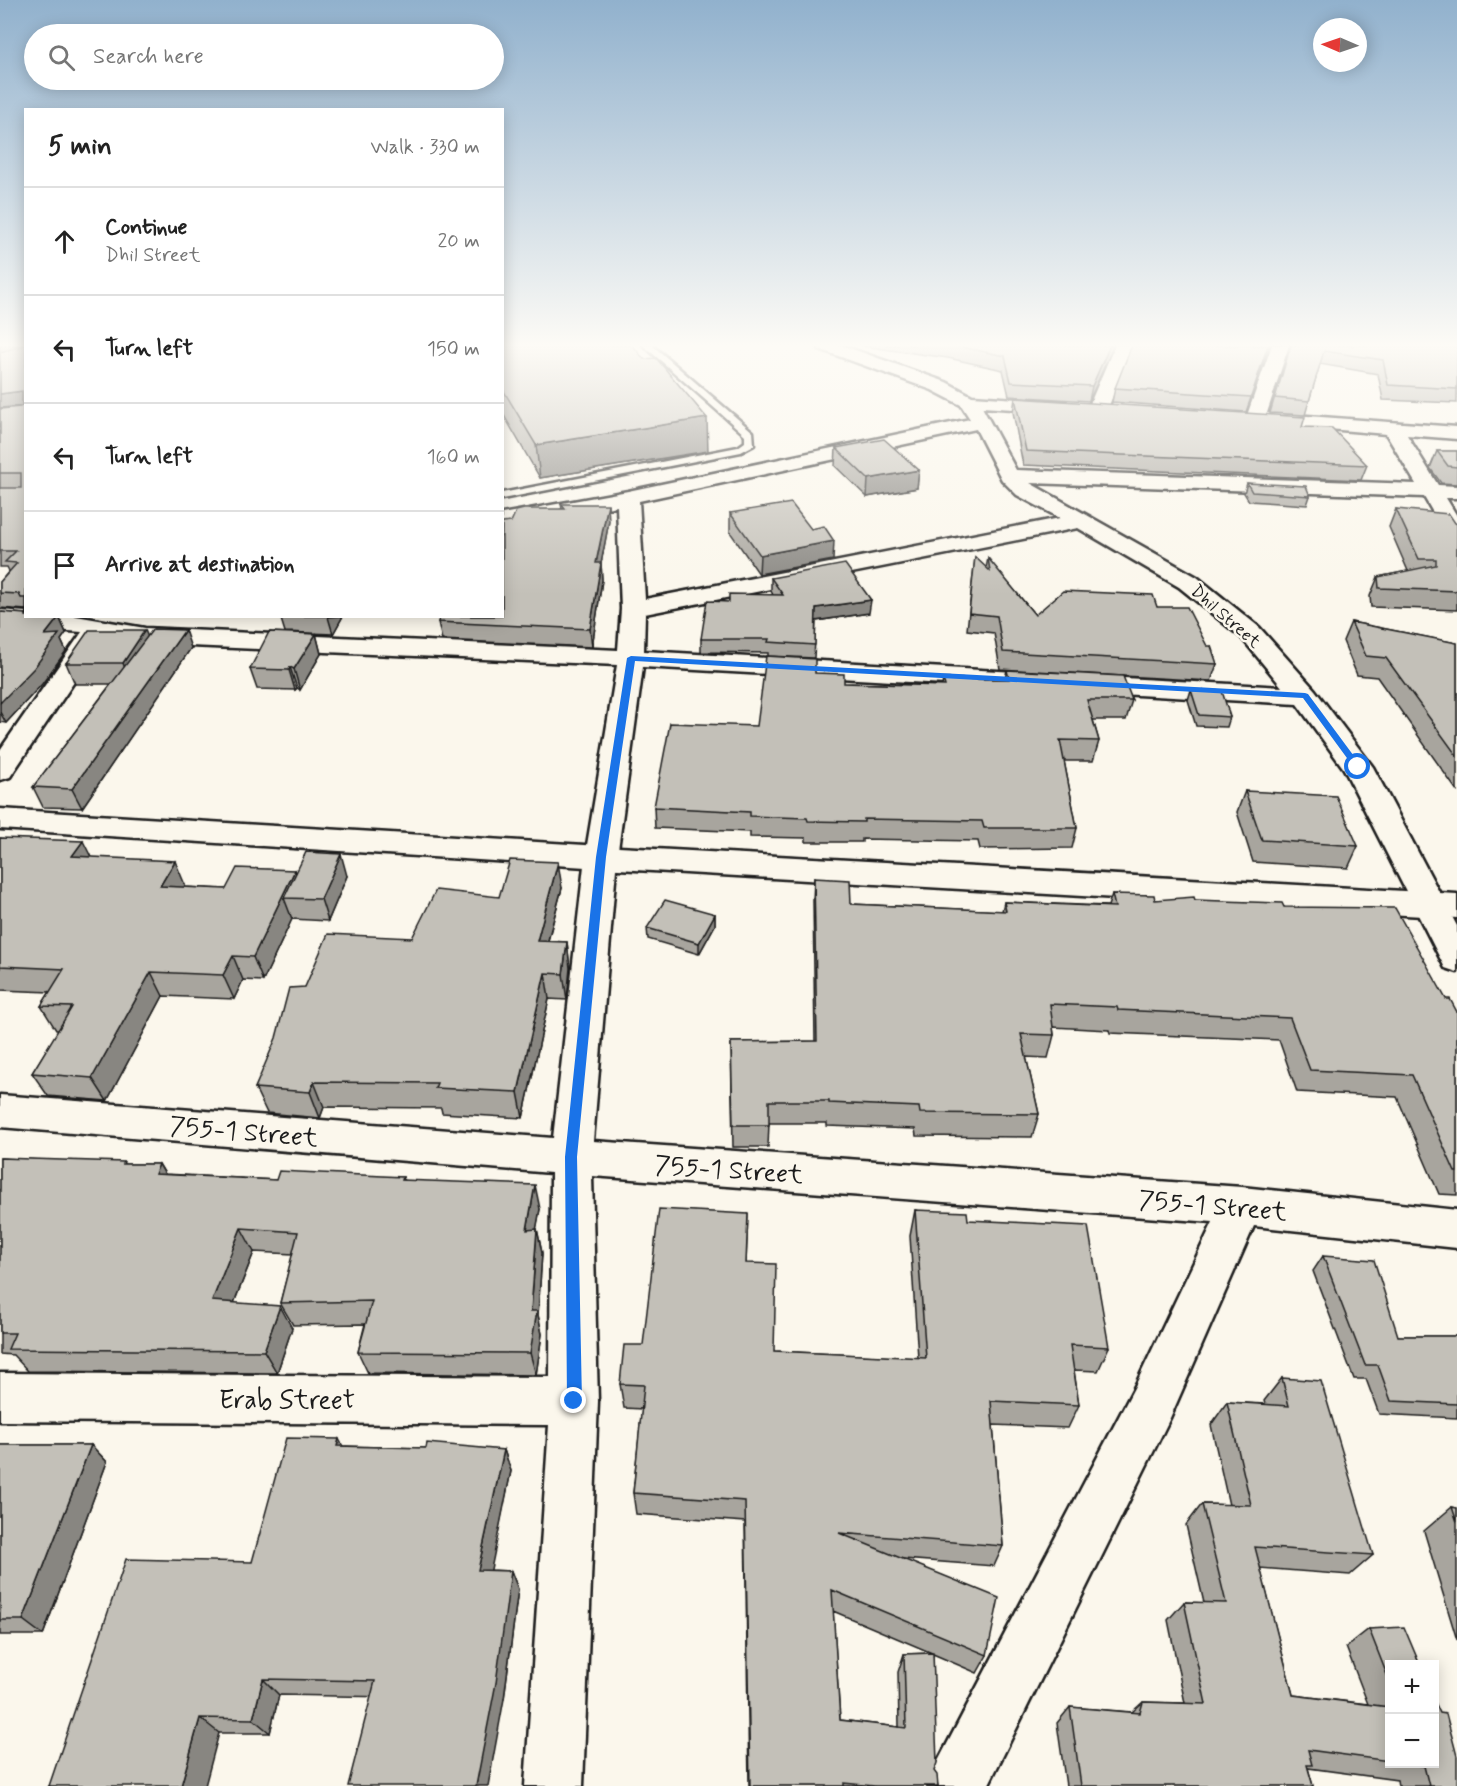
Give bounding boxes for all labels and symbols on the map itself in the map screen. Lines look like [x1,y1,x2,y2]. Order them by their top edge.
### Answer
north arrow [1313,18,1367,72]
street label: Dhil Street [1185,580,1266,654]
route start [1344,753,1370,779]
street label: 755-1 Street [168,1110,319,1156]
street label: 755-1 Street [653,1149,804,1193]
street label: 755-1 Street [1137,1184,1288,1230]
street label: Erab Street [219,1384,355,1418]
route end [560,1387,586,1413]

